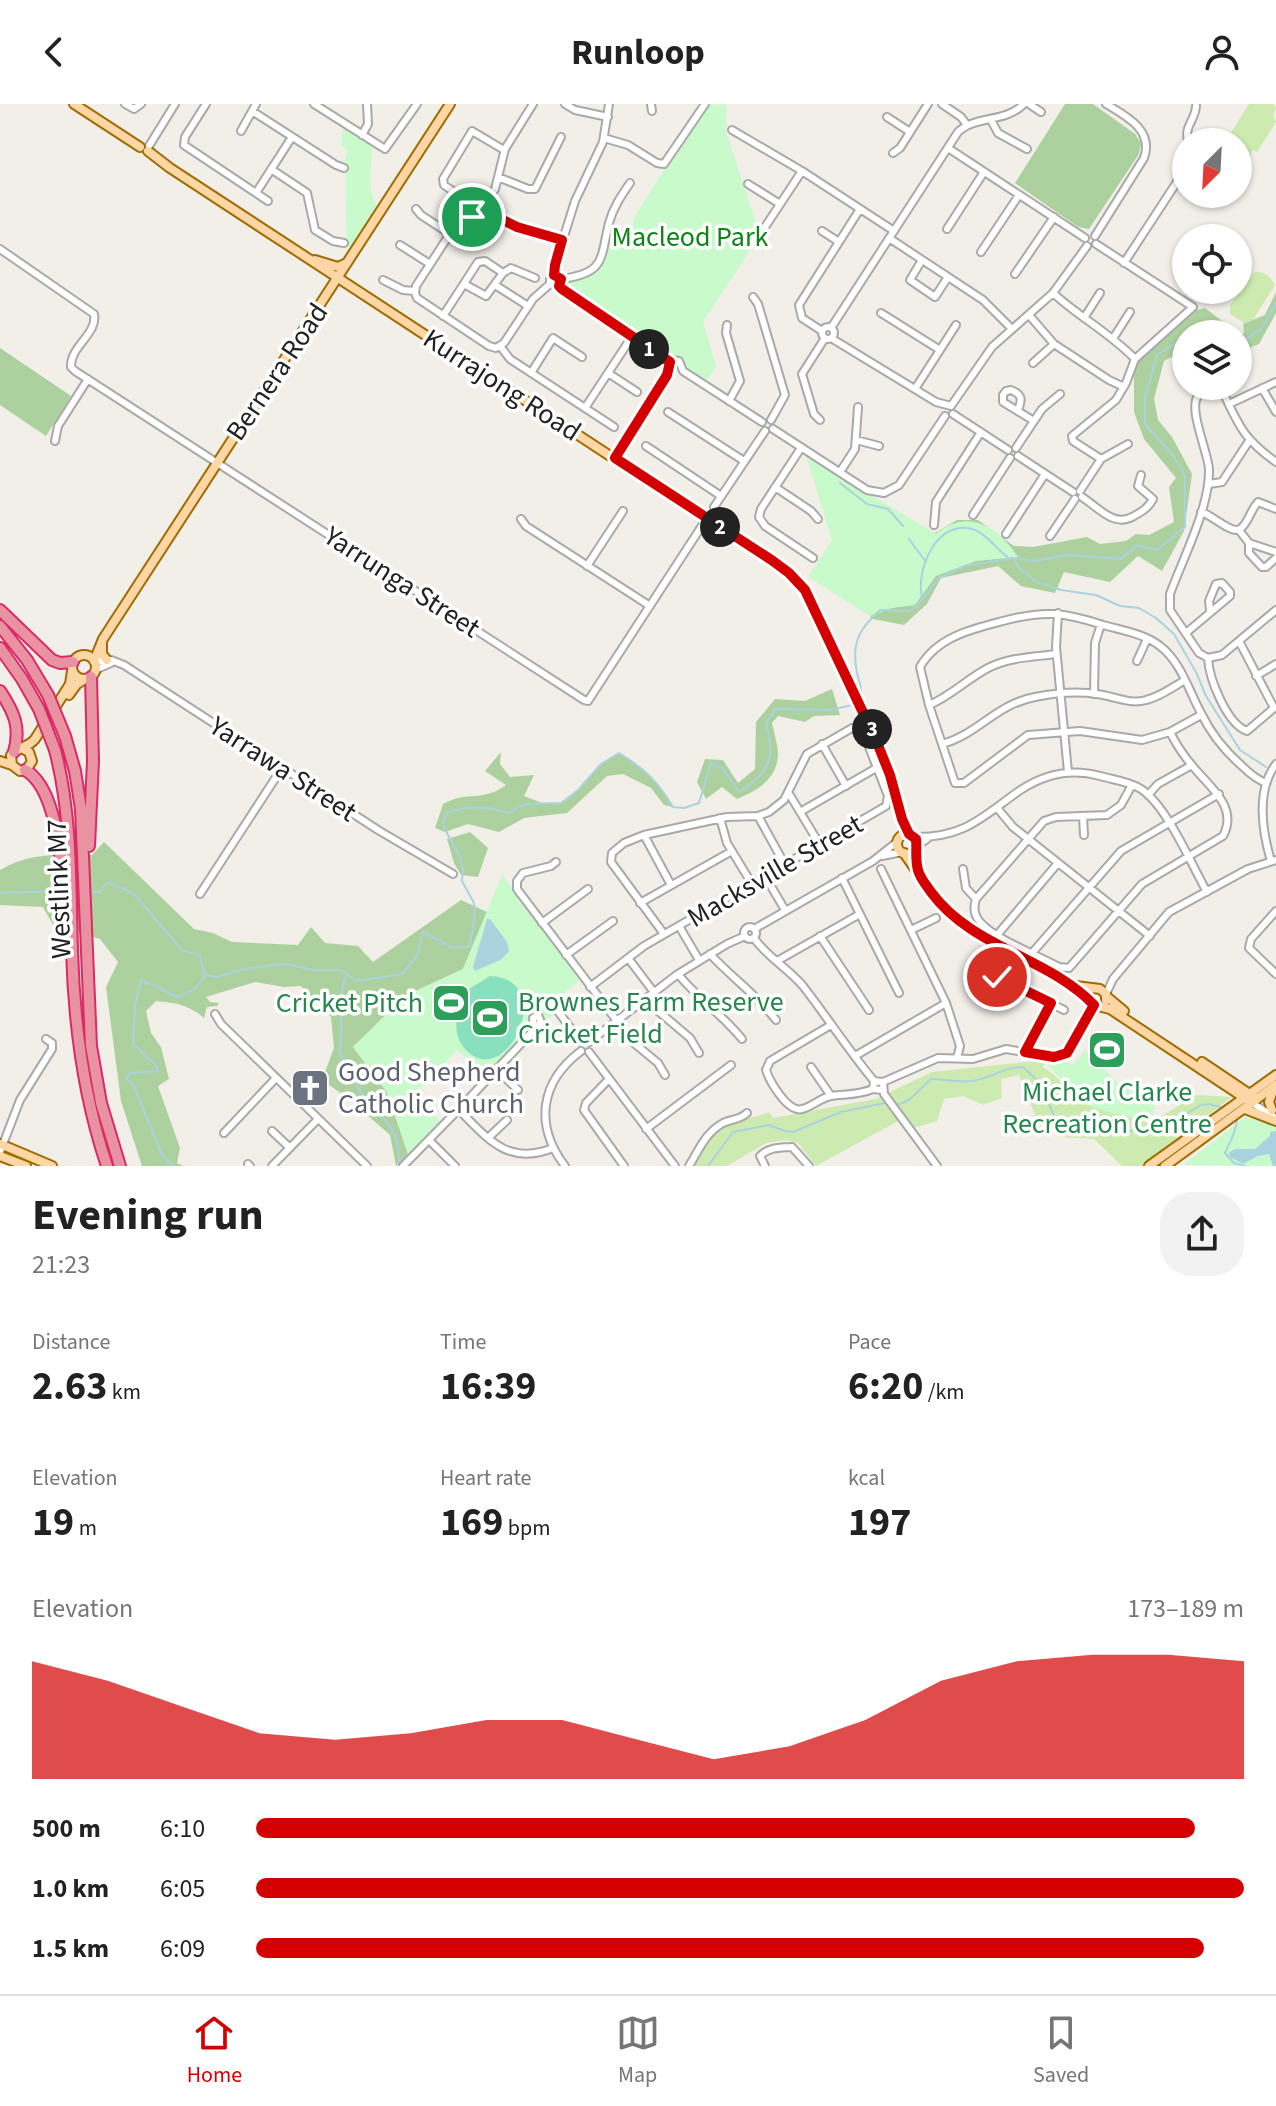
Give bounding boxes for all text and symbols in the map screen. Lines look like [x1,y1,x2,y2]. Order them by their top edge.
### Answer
text: Runloop [571,27,705,78]
icon: back [32,30,76,74]
icon: person [1200,30,1244,74]
north arrow [1172,128,1252,208]
map controls [1172,128,1252,400]
pin [438,183,506,251]
icon: arrive [450,195,494,239]
park label: Macleod Park [612,217,769,257]
button: locate [1172,224,1252,304]
street label: Bernera Road [216,295,338,449]
street label: Kurrajong Road [415,319,589,451]
button: layers [1172,320,1252,400]
pin: 1 [629,329,669,369]
text: 1 [643,333,655,365]
pin: 2 [700,507,740,547]
text: 2 [714,511,726,543]
street label: Yarrunga Street [315,516,488,648]
street label: Yarrawa Street [201,706,365,832]
pin: 3 [852,709,892,749]
text: 3 [866,713,878,745]
street label: Macksville Street [680,804,871,938]
street label: Westlink M7 [37,819,81,959]
pin [963,943,1031,1011]
icon: check [975,955,1019,999]
sports icon: Cricket Pitch [430,982,472,1024]
place label: Brownes Farm Reserve Cricket Field [518,982,784,1054]
place label: Cricket Pitch [276,983,423,1023]
sports icon: Brownes Farm Reserve Cricket Field [469,997,511,1039]
sports icon: Michael Clarke Recreation Centre [1086,1029,1128,1071]
place label: Good Shepherd Catholic Church [338,1052,524,1124]
church icon: Good Shepherd Catholic Church [289,1067,331,1109]
place label: Michael Clarke Recreation Centre [1002,1072,1212,1144]
text: Evening run [32,1184,264,1247]
button: share [1160,1192,1244,1276]
text: 21:23 [32,1246,90,1283]
text: Distance [32,1326,110,1358]
text: Time [440,1326,486,1358]
text: Pace [848,1326,891,1358]
text: 2.63 [32,1358,107,1415]
text: 16:39 [440,1358,536,1415]
text: 6:20 [848,1358,923,1415]
text: km [107,1376,141,1408]
text: /km [923,1376,965,1408]
text: Elevation [32,1462,118,1494]
text: Heart rate [440,1462,531,1494]
text: kcal [848,1462,885,1494]
text: 19 [32,1494,74,1551]
text: 169 [440,1494,503,1551]
text: 197 [848,1494,911,1551]
text: m [74,1512,97,1544]
text: bpm [503,1512,550,1544]
text: Elevation [32,1590,133,1627]
text: 173–189 m [1127,1590,1244,1627]
text: 500 m [32,1810,101,1847]
text: 6:10 [160,1810,205,1847]
text: 1.0 km [32,1870,109,1907]
text: 6:05 [160,1870,205,1907]
text: 1.5 km [32,1930,109,1967]
text: 6:09 [160,1930,205,1967]
tab: Home [187,2011,242,2091]
tab: Map [616,2011,660,2091]
tab: Saved [1033,2011,1089,2091]

